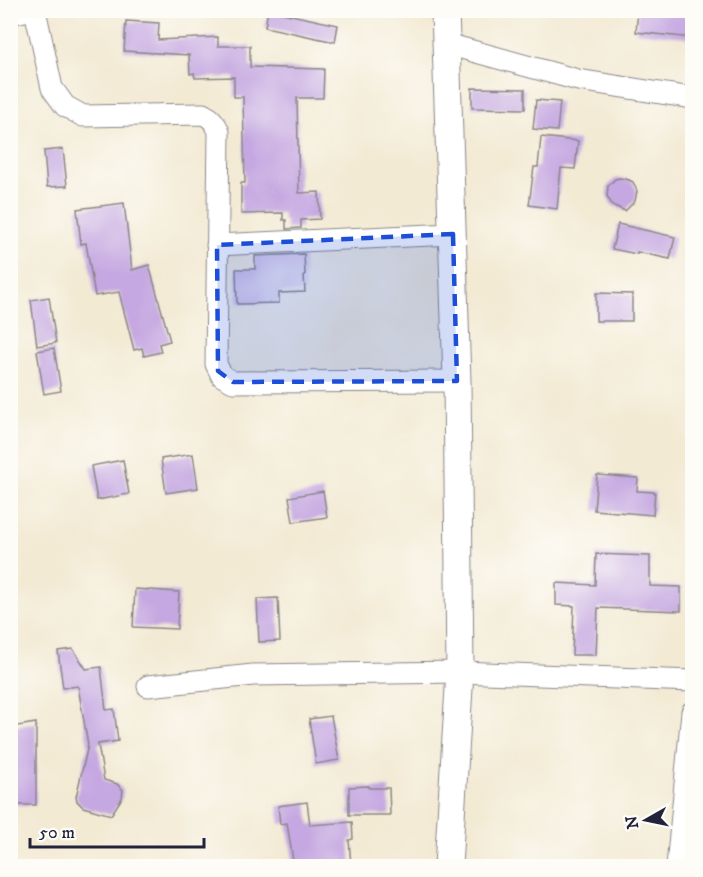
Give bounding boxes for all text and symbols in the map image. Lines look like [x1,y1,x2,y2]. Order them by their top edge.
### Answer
north arrow [616,790,676,850]
scale bar [30,811,204,849]
text: N [621,814,643,830]
text: 50 m [39,822,75,844]

